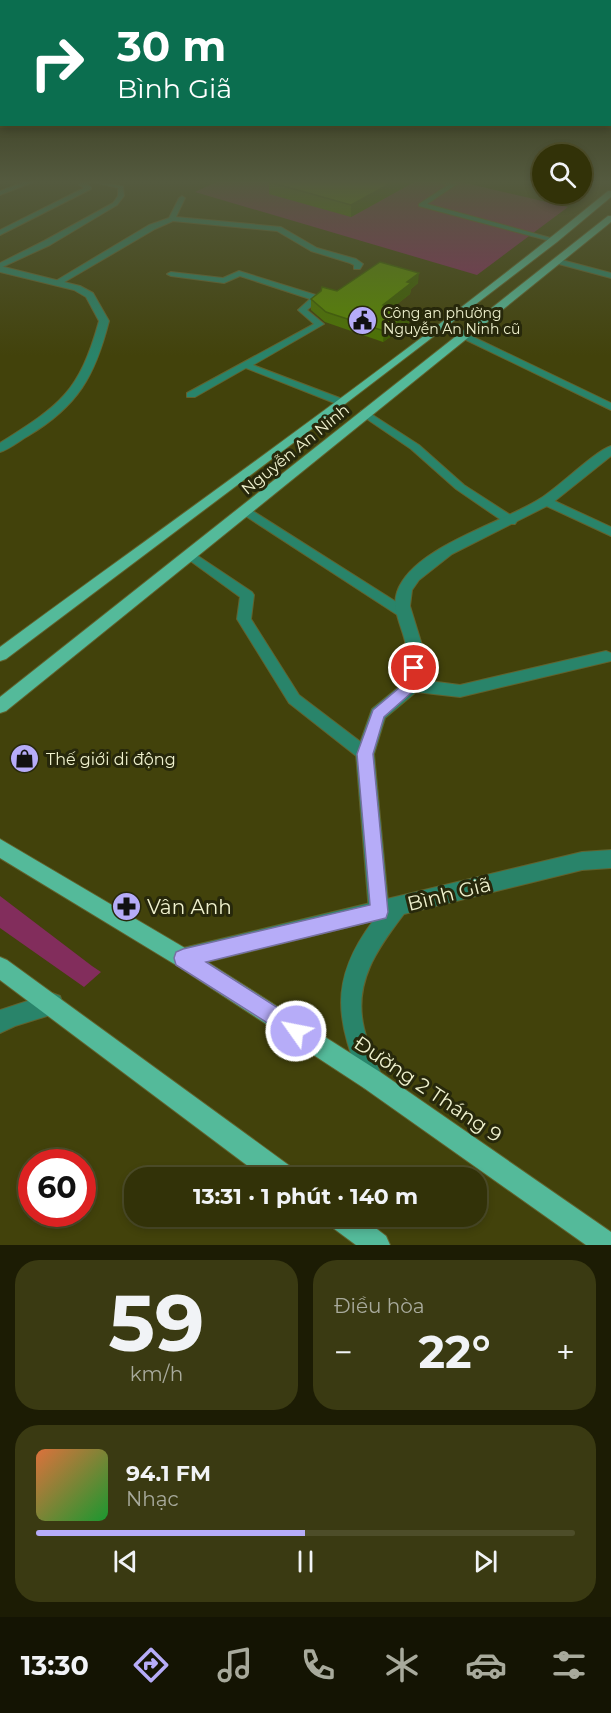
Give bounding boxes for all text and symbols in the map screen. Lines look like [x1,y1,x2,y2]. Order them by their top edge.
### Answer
text: 30 m [117,20,226,72]
icon: right [18,24,96,102]
text: Bình Giã [117,72,232,105]
map controls [532,144,592,204]
button: search [532,144,592,204]
place label: Công an phường Nguyễn An Ninh cũ [383,304,521,338]
public building icon: Công an phường Nguyễn An Ninh cũ [346,305,378,337]
street label: Nguyễn An Ninh [238,400,353,499]
pin [388,642,439,693]
icon: arrive [397,651,430,684]
shop icon: Thế giới di động [9,743,41,775]
place label: Thế giới di động [46,750,176,769]
street label: Bình Giã [405,872,493,916]
pharmacy icon: Vân Anh [110,891,142,923]
place label: Vân Anh [147,895,232,919]
position arrow [264,999,328,1063]
street label: Đường 2 Tháng 9 [350,1031,506,1147]
speed limit sign: 60 [18,1149,96,1227]
text: 13:31 · 1 phút · 140 m [193,1183,418,1210]
text: 59 [108,1275,205,1371]
text: Điều hòa [334,1294,425,1318]
text: 22° [419,1324,490,1379]
text: − [334,1332,353,1372]
text: + [556,1332,575,1372]
text: km/h [130,1362,183,1386]
text: 94.1 FM [126,1460,211,1487]
text: Nhạc [126,1487,179,1511]
icon: previous [109,1545,142,1578]
icon: pause [289,1545,322,1578]
icon: next [469,1545,502,1578]
icon: directions [130,1644,172,1686]
icon: music [214,1644,256,1686]
icon: phone [297,1644,339,1686]
icon: climate [381,1644,423,1686]
icon: car [465,1644,507,1686]
icon: filters [548,1644,590,1686]
text: 13:30 [21,1649,89,1682]

